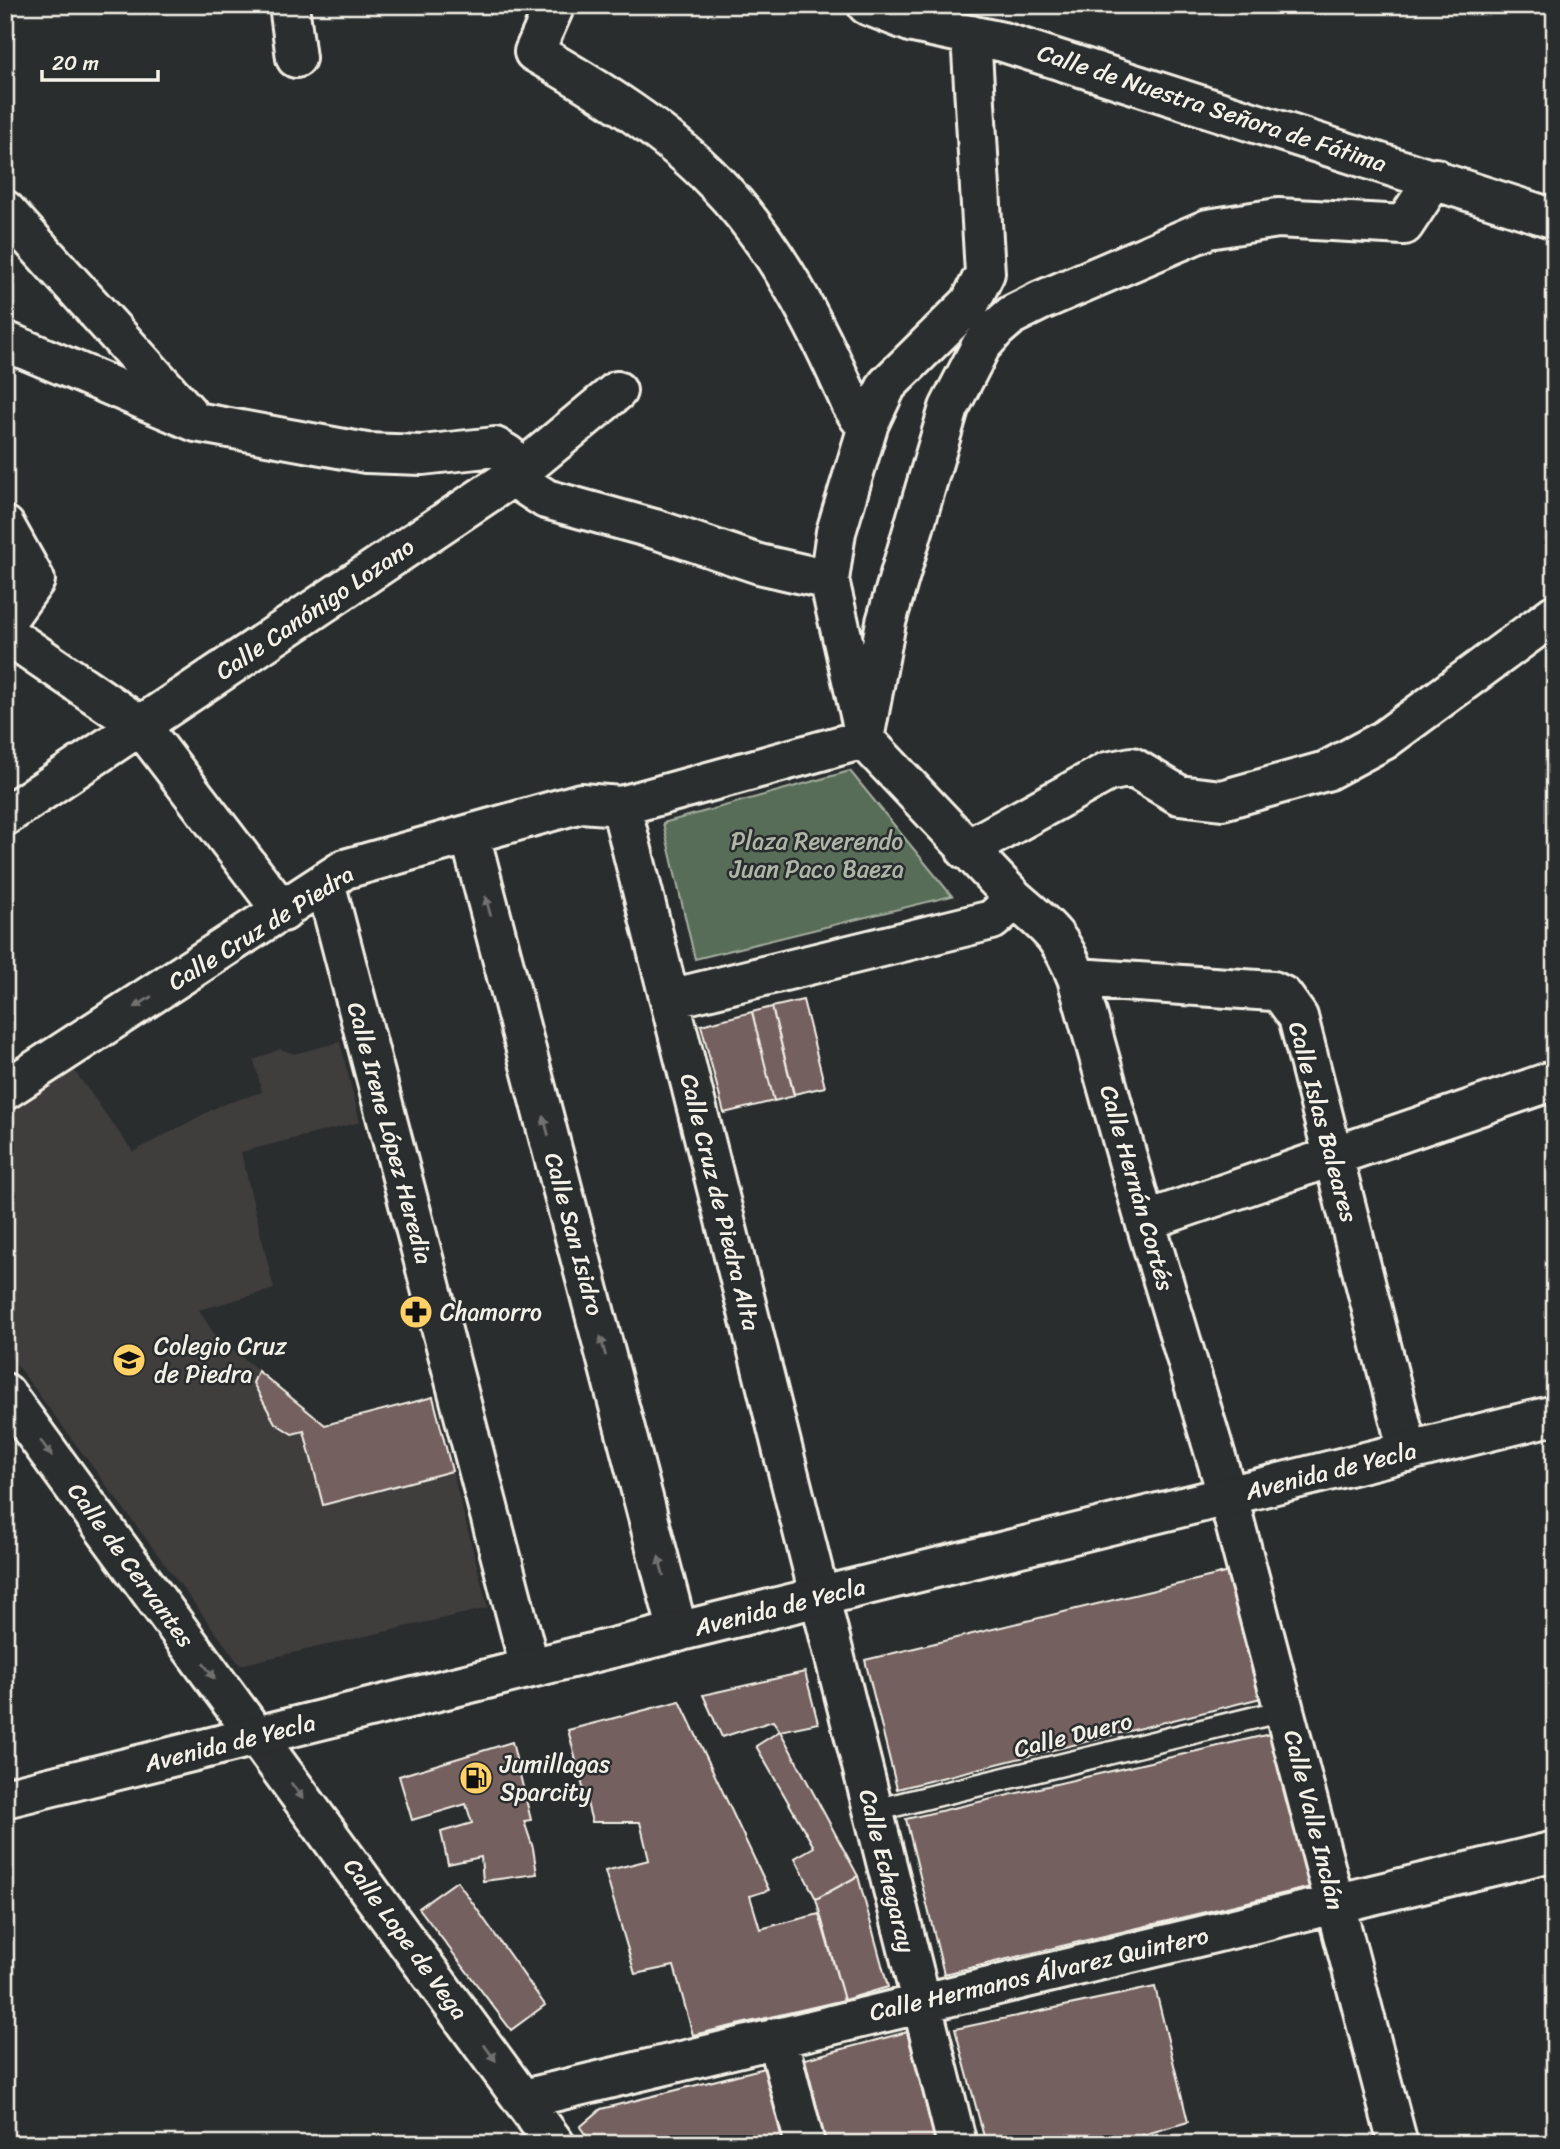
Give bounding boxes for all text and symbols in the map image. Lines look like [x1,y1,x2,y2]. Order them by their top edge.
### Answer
street label: Calle de Nuestra Señora de Fátima [1032,32,1392,184]
scale bar [42,38,158,82]
text: 20 m [52,44,99,82]
street label: Calle Canónigo Lozano [207,526,423,692]
park label: Plaza Reverendo Juan Paco Baeza [729,820,904,890]
street label: Calle Cruz de Piedra [160,854,362,1002]
one-way arrow [482,895,493,917]
one-way arrow [134,995,153,1008]
street label: Calle Irene López Heredia [335,997,445,1269]
street label: Calle Islas Baleares [1276,1017,1370,1227]
street label: Calle Cruz de Piedra Alta [668,1069,772,1336]
street label: Calle Hernán Cortés [1087,1080,1187,1296]
one-way arrow [540,1115,551,1137]
street label: Calle San Isidro [532,1148,616,1320]
place label: Chamorro [440,1291,542,1333]
pharmacy icon: Chamorro [397,1293,435,1331]
place label: Colegio Cruz de Piedra [154,1325,287,1395]
one-way arrow [597,1335,608,1357]
school or university icon: Colegio Cruz de Piedra [110,1341,148,1379]
street label: Avenida de Yecla [1240,1429,1421,1513]
one-way arrow [38,1439,53,1457]
street label: Calle de Cervantes [56,1473,206,1657]
one-way arrow [655,1555,665,1576]
street label: Avenida de Yecla [689,1565,870,1649]
one-way arrow [202,1662,216,1680]
street label: Calle Duero [1009,1700,1137,1770]
street label: Avenida de Yecla [139,1701,320,1785]
street label: Calle Valle Inclán [1271,1726,1357,1914]
place label: Jumillagas Sparcity [499,1743,610,1813]
fuel station icon: Jumillagas Sparcity [457,1759,495,1797]
one-way arrow [290,1782,304,1800]
street label: Calle Echegaray [846,1785,928,1958]
street label: Calle Lope de Vega [332,1849,480,2029]
street label: Calle Hermanos Álvarez Quintero [865,1915,1213,2033]
one-way arrow [483,2044,497,2062]

